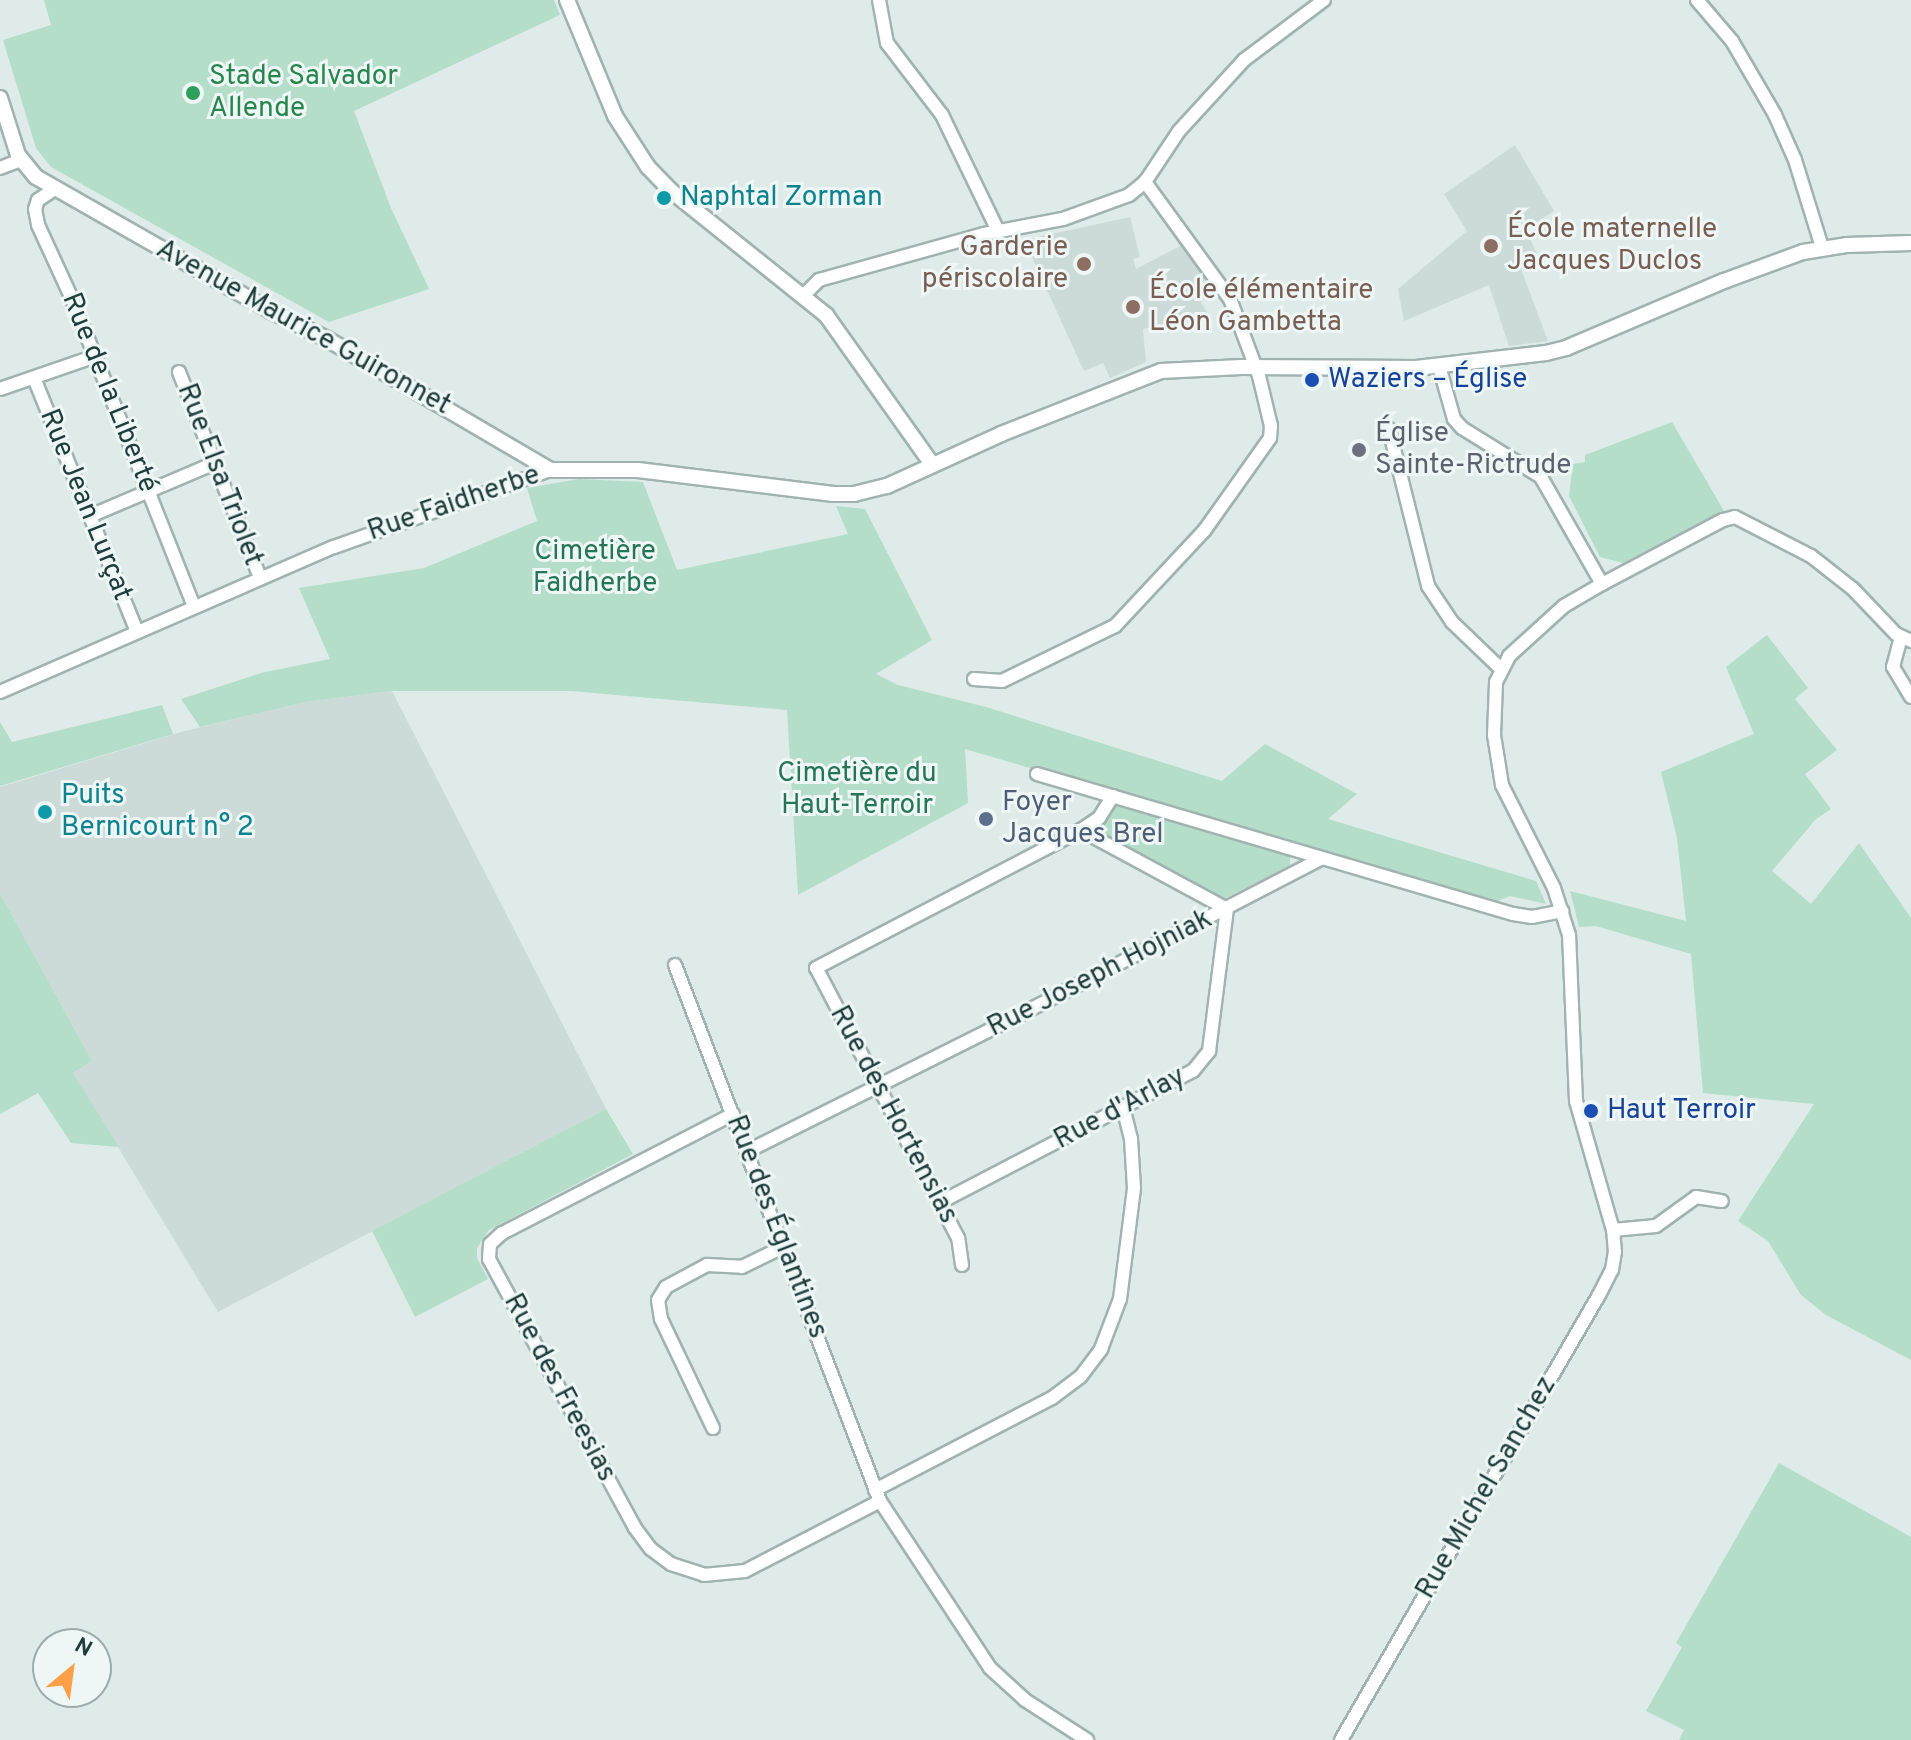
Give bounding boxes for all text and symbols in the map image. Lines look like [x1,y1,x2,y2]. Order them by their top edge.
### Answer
place label: Stade Salvador Allende [209,60,398,126]
marker: Stade Salvador Allende [184,84,202,102]
place label: Naphtal Zorman [680,181,883,215]
marker: Naphtal Zorman [655,189,673,207]
place label: École maternelle Jacques Duclos [1507,213,1717,279]
place label: Garderie périscolaire [922,231,1068,297]
street label: Avenue Maurice Guironnet [150,233,456,423]
marker: École maternelle Jacques Duclos [1482,237,1500,255]
marker: Garderie périscolaire [1075,255,1093,273]
place label: École élémentaire Léon Gambetta [1149,274,1373,340]
street label: Rue de la Liberté [54,288,164,498]
marker: École élémentaire Léon Gambetta [1124,298,1142,316]
place label: Waziers – Église [1328,363,1527,397]
marker: Waziers – Église [1303,371,1321,389]
street label: Rue Elsa Triolet [169,379,269,571]
street label: Rue Jean Lurçat [31,404,139,606]
place label: Église Sainte-Rictrude [1375,417,1571,483]
marker: Église Sainte-Rictrude [1350,441,1368,459]
street label: Rue Faidherbe [363,459,545,549]
park label: Cimetière Faidherbe [533,535,657,601]
park label: Cimetière du Haut-Terroir [777,757,937,823]
place label: Puits Bernicourt n° 2 [61,779,254,845]
place label: Foyer Jacques Brel [1002,786,1164,852]
marker: Puits Bernicourt n° 2 [36,803,54,821]
marker: Foyer Jacques Brel [977,810,995,828]
street label: Rue Joseph Hojniak [982,903,1218,1045]
street label: Rue des Hortensias [821,1000,965,1230]
street label: Rue d'Arlay [1049,1060,1191,1158]
place label: Haut Terroir [1607,1094,1757,1128]
marker: Haut Terroir [1582,1102,1600,1120]
street label: Rue des Églantines [718,1111,834,1343]
street label: Rue des Freesias [495,1288,623,1488]
street label: Rue Michel Sanchez [1410,1371,1564,1605]
north arrow [32,1628,112,1708]
text: N [69,1633,96,1664]

